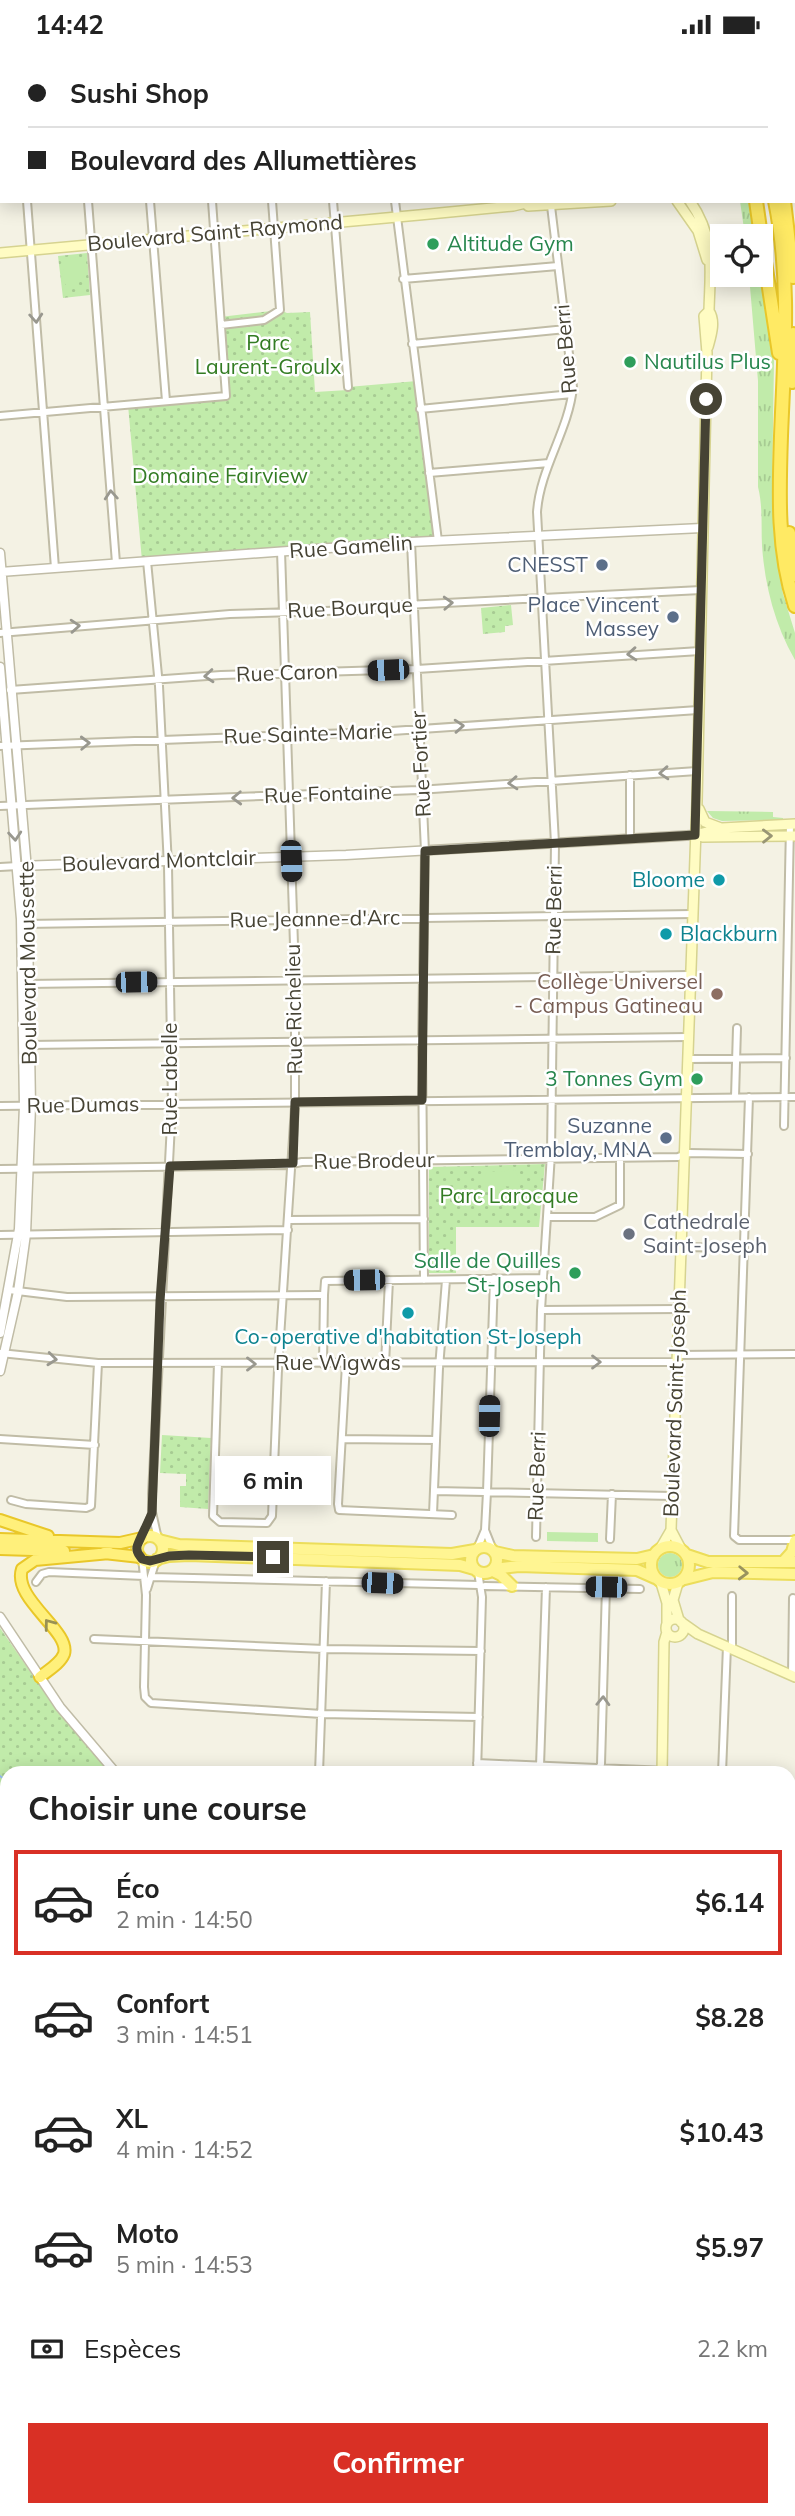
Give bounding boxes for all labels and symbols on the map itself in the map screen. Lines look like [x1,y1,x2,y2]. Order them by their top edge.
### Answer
street label: Boulevard Saint-Raymond [86,208,344,256]
place label: Altitude Gym [447,230,574,256]
marker: Altitude Gym [425,236,441,252]
street label: Rue Berri [548,303,582,395]
one-way arrow [28,313,43,324]
park label: Parc Laurent-Groulx [195,329,341,379]
place label: Nautilus Plus [644,348,771,374]
marker: Nautilus Plus [622,354,638,370]
route start [690,383,722,415]
park label: Domaine Fairview [132,462,308,488]
one-way arrow [104,490,119,501]
street label: Rue Gamelin [288,529,414,563]
place label: CNESST [507,551,588,577]
marker: CNESST [594,557,610,573]
street label: Rue Bourque [287,591,413,623]
place label: Place Vincent Massey [527,591,659,641]
one-way arrow [443,595,454,610]
marker: Place Vincent Massey [665,609,681,625]
one-way arrow [70,619,81,634]
one-way arrow [626,646,637,661]
street label: Rue Caron [236,657,338,687]
car [367,659,410,681]
one-way arrow [203,669,215,684]
street label: Rue Fortier [404,710,436,818]
street label: Rue Sainte-Marie [223,717,393,749]
one-way arrow [454,719,465,734]
one-way arrow [80,736,91,751]
one-way arrow [658,765,669,780]
one-way arrow [508,775,519,790]
street label: Rue Fontaine [264,778,392,808]
one-way arrow [231,790,242,805]
one-way arrow [762,828,773,844]
one-way arrow [7,831,22,842]
car [280,840,303,882]
street label: Boulevard Montclair [62,844,257,876]
street label: Boulevard Moussette [12,861,42,1065]
street label: Rue Berri [539,865,567,955]
place label: Bloome [632,866,705,892]
marker: Bloome [711,872,727,888]
street label: Rue Jeanne-d'Arc [229,904,401,932]
place label: Blackburn [680,920,778,946]
marker: Blackburn [658,926,674,942]
street label: Rue Richelieu [279,943,307,1075]
place label: Collège Universel - Campus Gatineau [514,968,703,1018]
car [115,971,158,993]
marker: Collège Universel - Campus Gatineau [709,986,725,1002]
street label: Rue Labelle [156,1022,182,1136]
place label: 3 Tonnes Gym [545,1065,683,1091]
marker: 3 Tonnes Gym [689,1071,705,1087]
street label: Rue Dumas [26,1090,140,1118]
place label: Suzanne Tremblay, MNA [504,1112,653,1162]
marker: Suzanne Tremblay, MNA [658,1130,674,1146]
street label: Rue Brodeur [313,1146,435,1174]
park label: Parc Larocque [440,1182,578,1208]
place label: Cathedrale Saint-Joseph [643,1208,767,1258]
marker: Cathedrale Saint-Joseph [621,1226,637,1242]
place label: Salle de Quilles St-Joseph [414,1247,561,1297]
marker: Salle de Quilles St-Joseph [567,1265,583,1281]
car [343,1269,386,1291]
street label: Boulevard Saint-Joseph [657,1289,691,1517]
marker: Co-operative d'habitation St-Joseph [400,1305,416,1321]
place label: Co-operative d'habitation St-Joseph [234,1323,582,1349]
street label: Rue Wìgwàs [275,1349,401,1375]
one-way arrow [46,1351,58,1366]
one-way arrow [591,1354,601,1370]
one-way arrow [246,1356,256,1372]
car [479,1395,500,1437]
street label: Rue Berri [521,1431,551,1521]
callout: 6 min [215,1455,331,1505]
route end [257,1541,289,1573]
one-way arrow [738,1566,749,1581]
car [361,1572,404,1594]
car [585,1576,628,1598]
one-way arrow [45,1619,57,1632]
one-way arrow [595,1695,611,1705]

